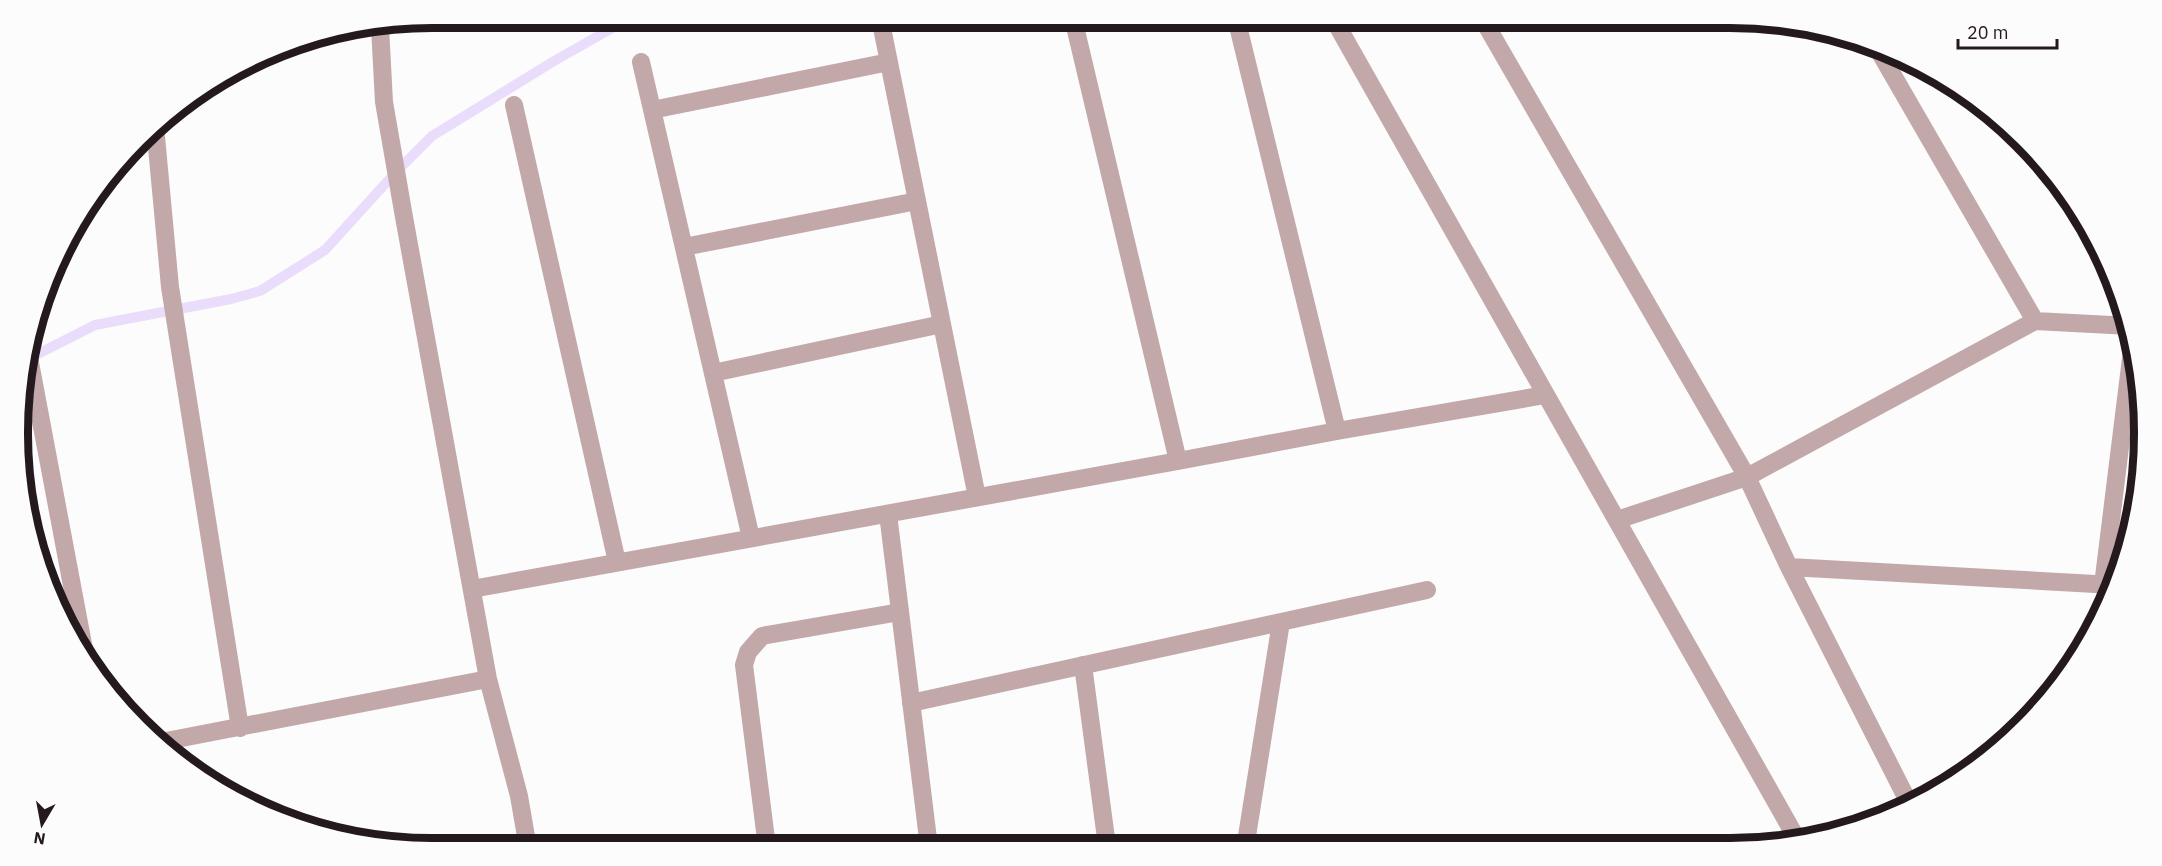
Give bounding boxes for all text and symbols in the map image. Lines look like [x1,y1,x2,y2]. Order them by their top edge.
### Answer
scale bar [1958,12,2057,50]
text: 20 m [1967,21,2009,44]
north arrow [12,794,72,854]
text: N [32,828,47,850]

